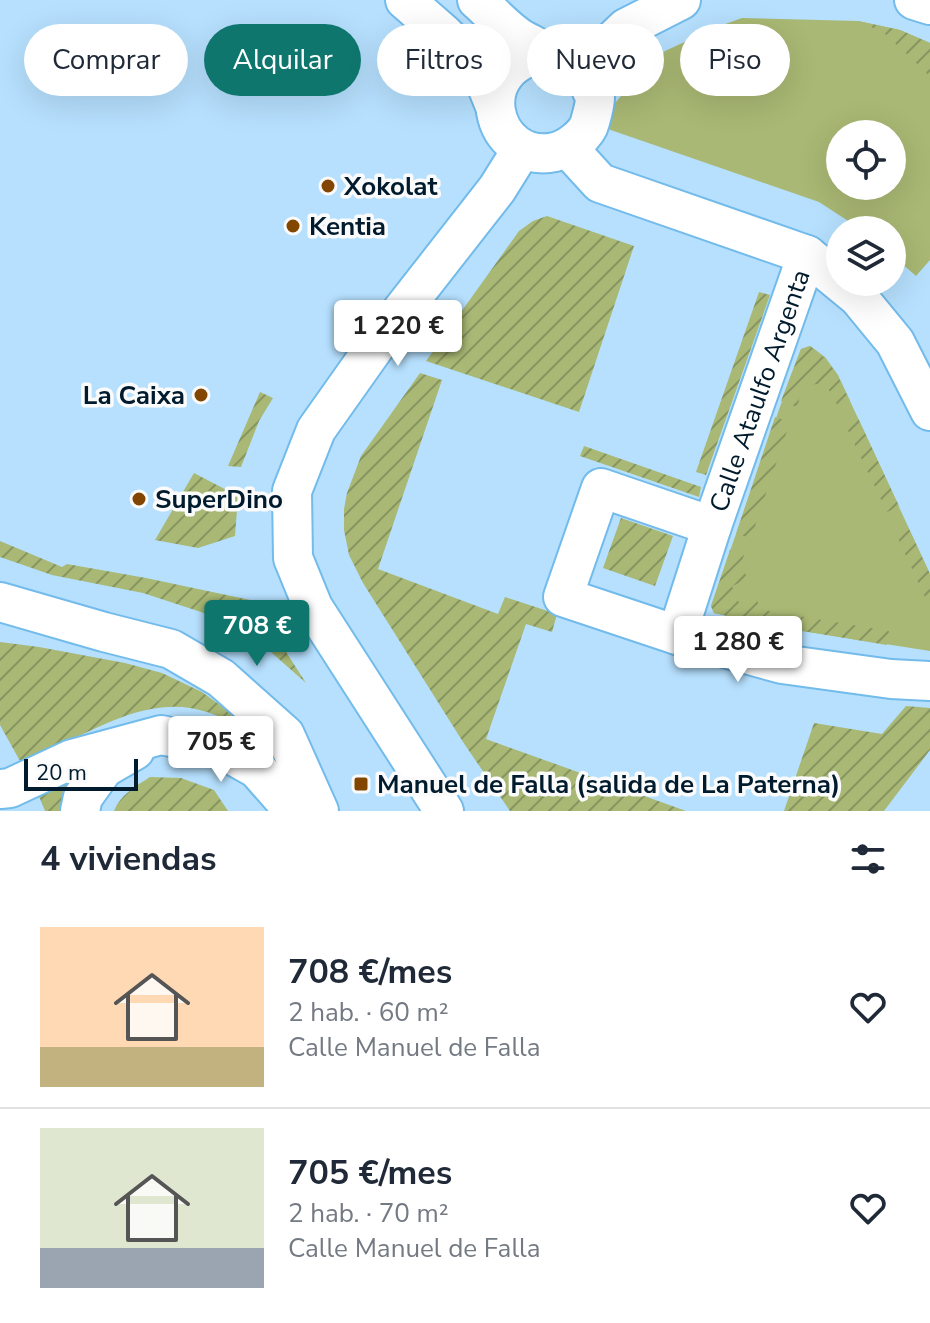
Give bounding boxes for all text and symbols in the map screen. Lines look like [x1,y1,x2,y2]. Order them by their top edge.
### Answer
chip: Comprar [24,24,188,96]
chip: Alquilar [204,24,361,96]
chip: Filtros [377,24,511,96]
chip: Nuevo [527,24,664,96]
chip: Piso [680,24,790,96]
map controls [826,120,906,296]
button: locate [826,120,906,200]
place label: Xokolat [343,169,438,204]
marker: Xokolat [319,177,337,195]
place label: Kentia [309,209,386,244]
button: layers [826,216,906,296]
marker: Kentia [284,217,302,235]
street label: Calle Ataulfo Argenta [701,265,818,517]
pin: 1 220 € [324,300,472,368]
text: 1 220 € [352,308,444,343]
place label: La Caixa [83,378,185,413]
marker: La Caixa [192,386,210,404]
place label: SuperDino [155,482,283,517]
marker: SuperDino [130,490,148,508]
pin: 708 € [201,600,313,668]
text: 708 € [222,608,292,643]
pin: 1 280 € [664,616,812,684]
text: 1 280 € [692,624,784,659]
pin: 705 € [165,716,277,784]
text: 705 € [186,724,256,759]
scale bar [24,755,138,791]
text: 20 m [36,758,87,788]
place label: Manuel de Falla (salida de La Paterna) [377,767,840,802]
marker: Manuel de Falla (salida de La Paterna) [352,775,370,793]
text: 4 viviendas [40,836,217,882]
icon: filters [846,837,890,881]
text: 708 €/mes [288,949,452,995]
icon: home [104,959,200,1055]
icon: heart [846,985,890,1029]
text: 2 hab. · 60 m² [288,995,449,1030]
text: Calle Manuel de Falla [288,1030,541,1065]
text: 705 €/mes [288,1150,452,1196]
icon: home [104,1160,200,1256]
icon: heart [846,1186,890,1230]
text: 2 hab. · 70 m² [288,1196,449,1231]
text: Calle Manuel de Falla [288,1231,541,1266]

